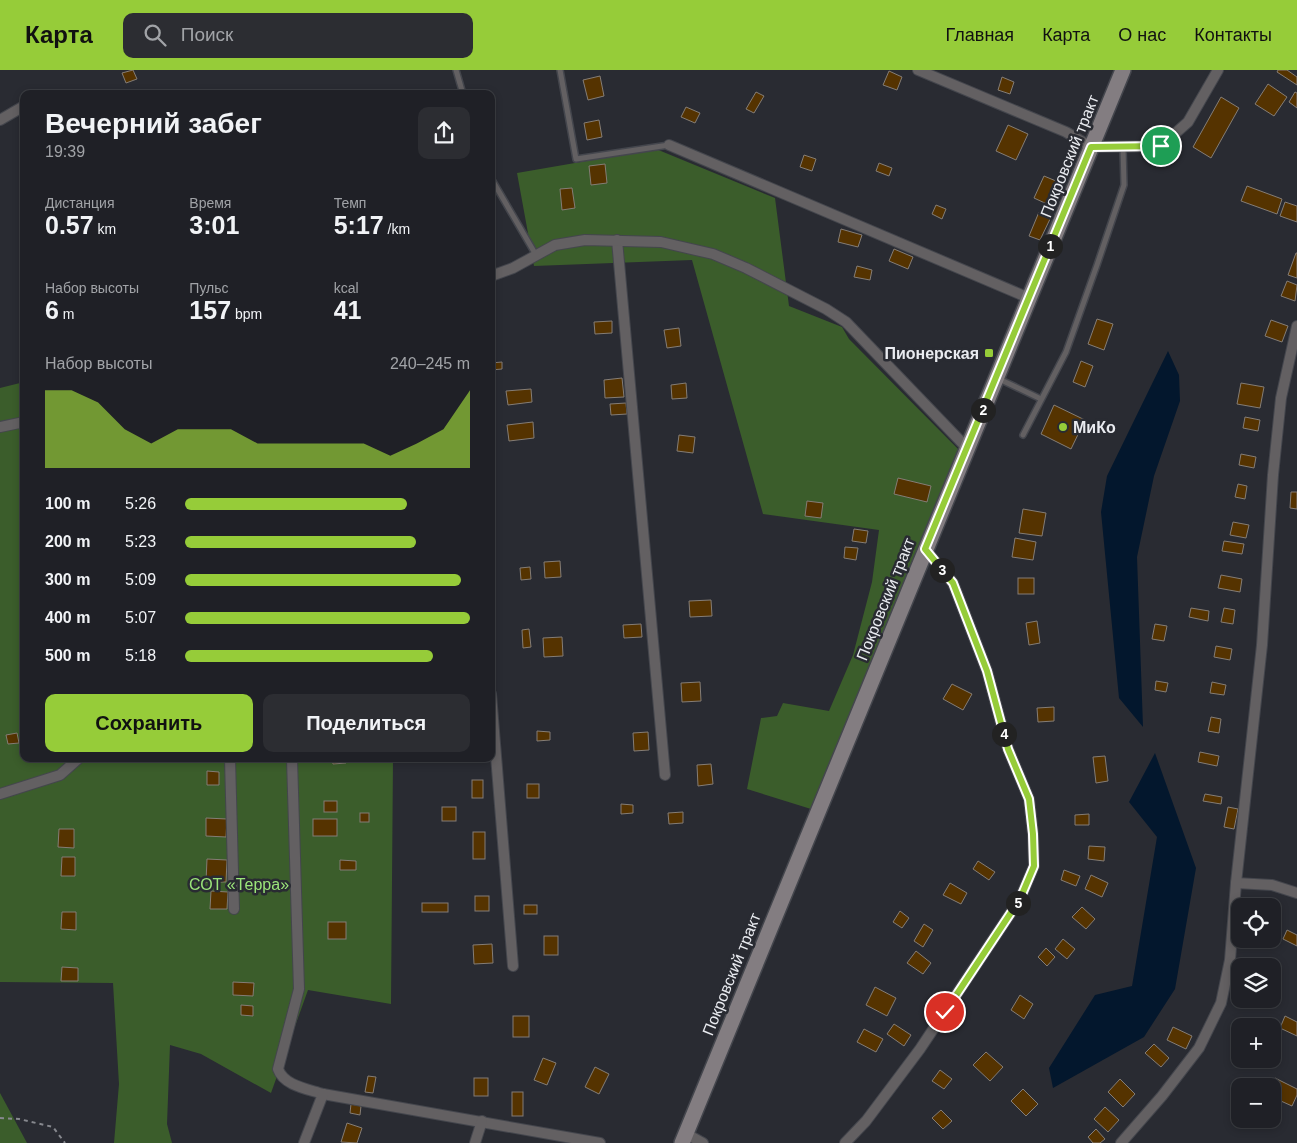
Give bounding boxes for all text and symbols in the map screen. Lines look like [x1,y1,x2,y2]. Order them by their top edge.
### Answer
search box [123,13,473,58]
text: Карта [25,21,93,48]
icon: search [141,21,169,49]
text: Поиск [181,24,233,45]
text: Главная [946,25,1014,45]
text: Карта [1042,25,1090,45]
text: О нас [1118,25,1166,45]
text: Контакты [1194,25,1272,45]
street label: Покровский тракт [1037,92,1102,220]
button: share [418,107,470,159]
text: Вечерний забег [45,108,262,139]
pin [1140,125,1182,167]
icon: arrive [1147,132,1175,160]
text: 19:39 [45,143,85,160]
text: Дистанция [45,195,115,211]
text: Время [189,195,231,211]
text: Темп [334,195,366,211]
text: 0.57 [45,211,94,239]
text: 3:01 [189,211,239,239]
text: 5:17 [334,211,384,239]
text: km [94,221,116,237]
text: /km [384,221,410,237]
pin: 1 [1038,234,1062,258]
text: 1 [1047,238,1054,254]
text: Набор высоты [45,280,139,296]
text: Пульс [189,280,229,296]
text: kcal [334,280,359,296]
text: 6 [45,296,59,324]
text: 157 [189,296,231,324]
text: 41 [334,296,361,324]
text: m [59,306,74,322]
text: bpm [231,306,262,322]
place label: Пионерская [884,345,979,362]
marker: Пионерская [983,347,995,359]
text: Набор высоты [45,355,152,372]
text: 240–245 m [390,355,470,372]
pin: 2 [970,398,996,422]
text: 2 [980,402,987,418]
place label: МиКо [1073,419,1116,436]
marker: МиКо [1057,421,1069,433]
text: 100 m [45,495,90,512]
text: 5:26 [125,495,156,512]
text: 200 m [45,533,90,550]
text: 5:23 [125,533,156,550]
street label: Покровский тракт [853,535,918,663]
pin: 3 [930,558,954,582]
text: 3 [939,562,946,578]
text: 300 m [45,571,90,588]
text: 5:09 [125,571,156,588]
text: 400 m [45,609,90,626]
text: 5:07 [125,609,156,626]
text: 500 m [45,647,90,664]
text: 5:18 [125,647,156,664]
button: Сохранить [45,694,253,752]
button: Поделиться [263,694,470,752]
pin: 4 [992,722,1016,746]
text: 4 [1001,726,1008,742]
park label: СОТ «Терра» [189,876,289,893]
pin: 5 [1006,890,1030,916]
text: 5 [1015,895,1022,911]
map controls [1231,898,1281,1128]
button: locate [1231,898,1281,948]
street label: Покровский тракт [699,910,764,1038]
button: layers [1231,958,1281,1008]
pin [924,991,966,1033]
icon: check [931,998,959,1026]
button: + [1231,1018,1281,1068]
button: − [1231,1078,1281,1128]

